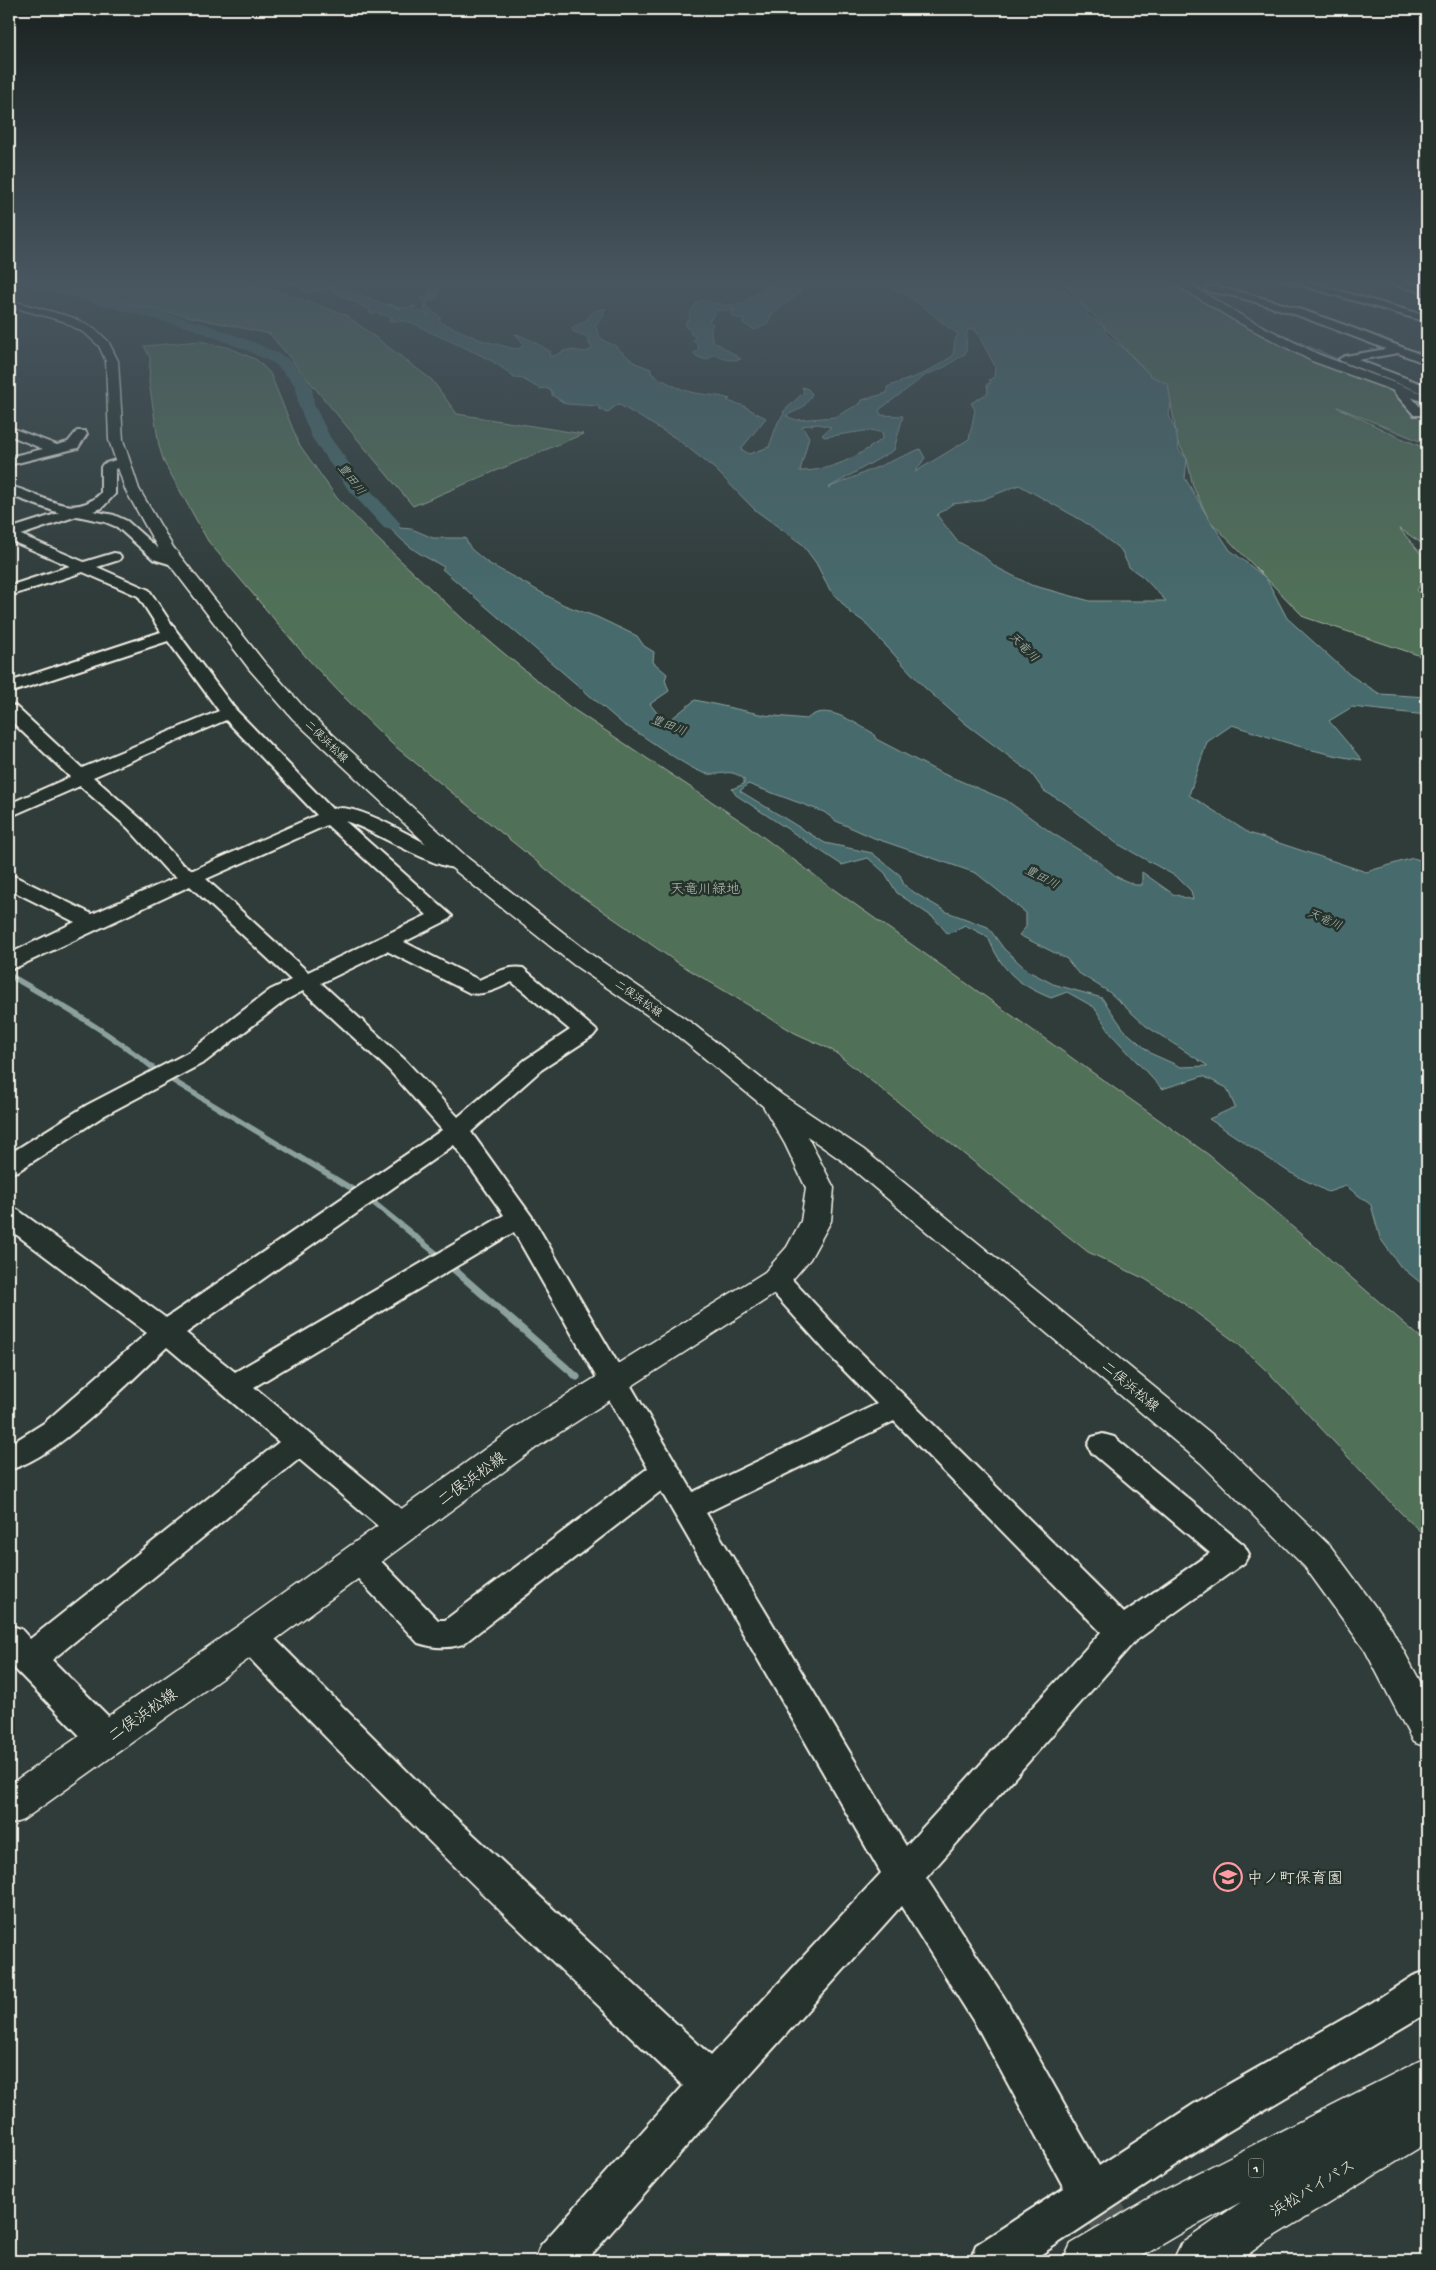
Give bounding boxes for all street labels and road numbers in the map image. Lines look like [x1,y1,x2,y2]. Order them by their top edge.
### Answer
street label: 二俣浜松線 [302,718,350,766]
street label: 二俣浜松線 [612,978,664,1020]
street label: 二俣浜松線 [1097,1359,1162,1417]
street label: 二俣浜松線 [434,1448,511,1512]
street label: 二俣浜松線 [105,1684,182,1748]
street label: 浜松バイパス [1267,2156,1360,2223]
road number: 1 [1248,2158,1264,2178]

